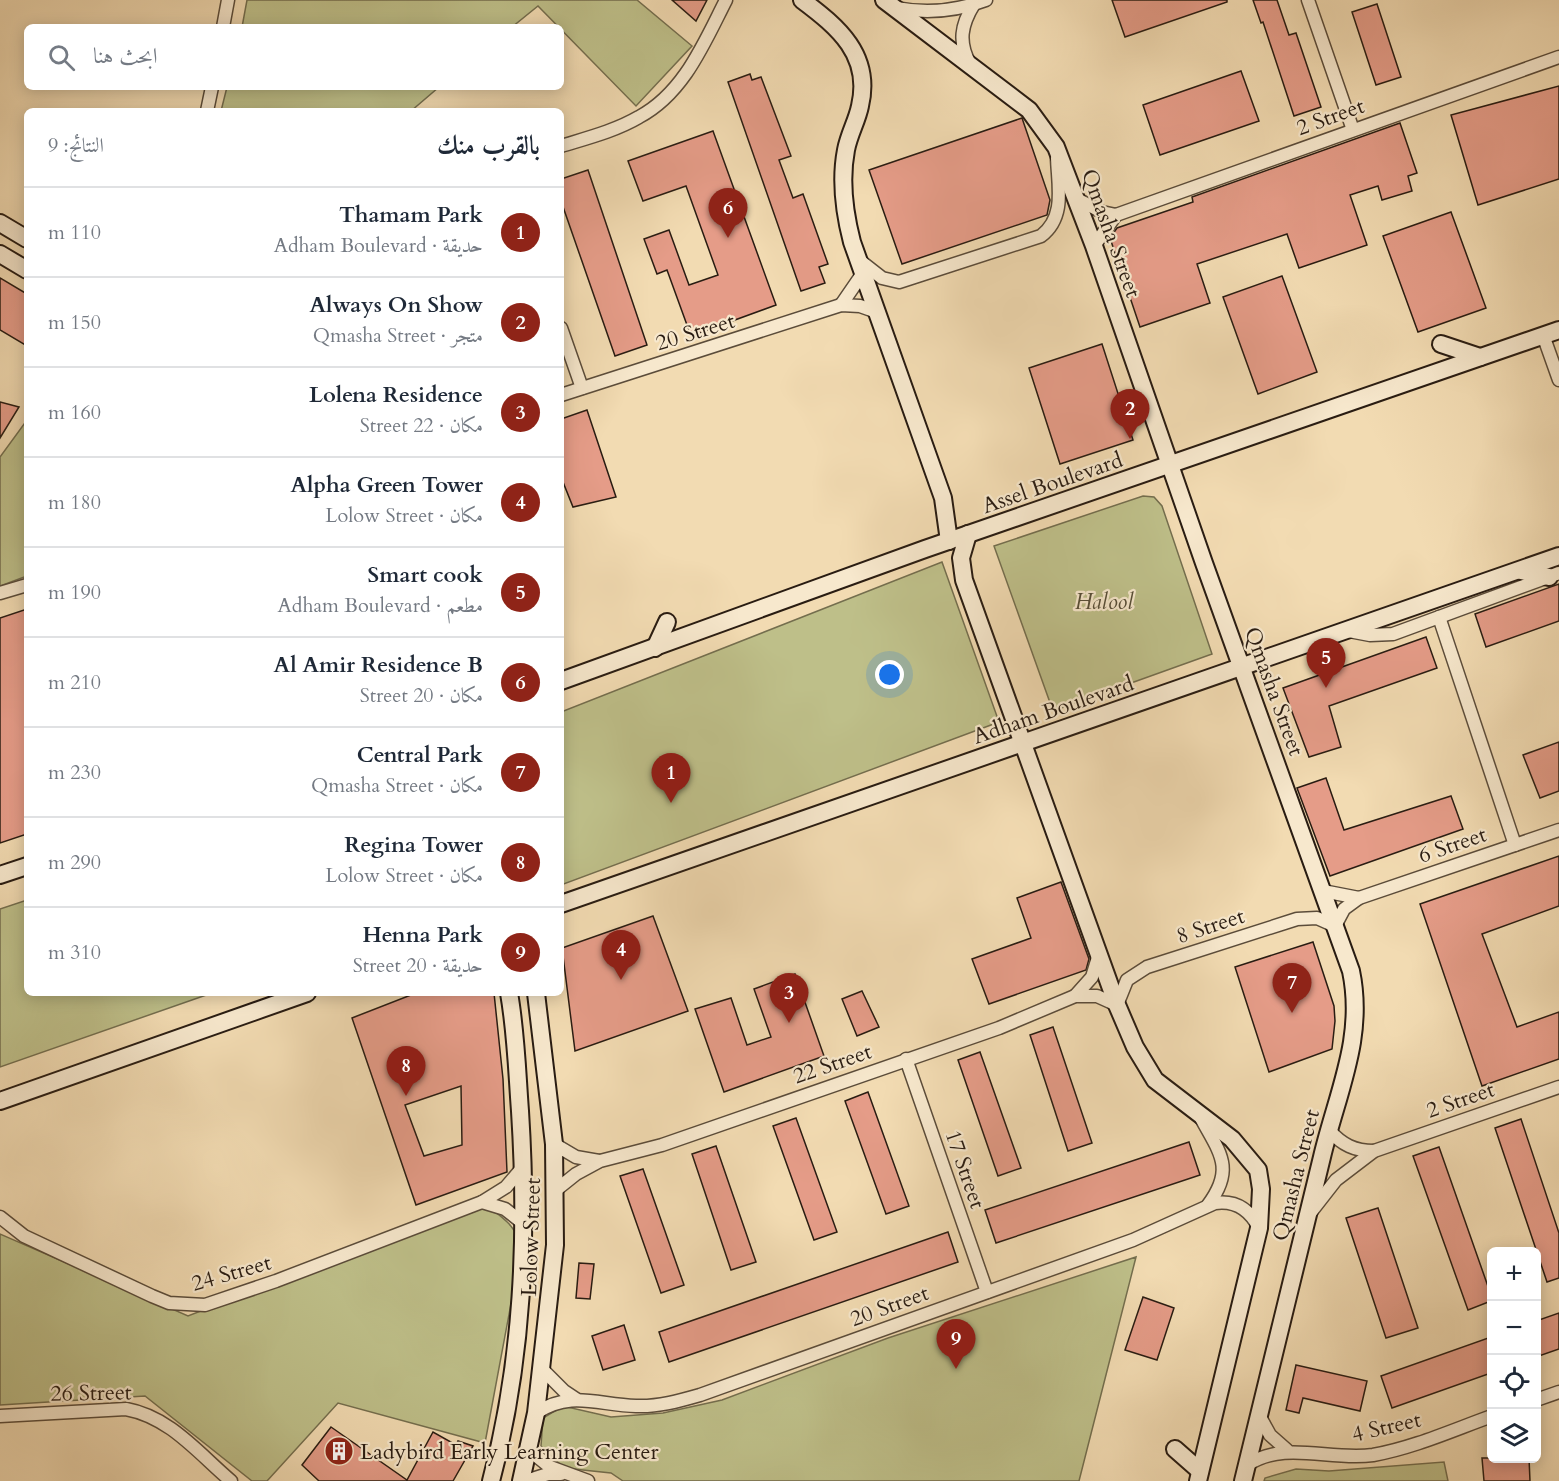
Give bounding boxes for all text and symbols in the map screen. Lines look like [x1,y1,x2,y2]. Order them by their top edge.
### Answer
search box [24,24,564,90]
icon: search [45,41,78,74]
text: ابحث هنا [93,41,158,71]
street label: 2 Street [1292,91,1368,143]
text: بالقرب منك [437,128,540,163]
text: النتائج: 9 [48,132,104,159]
street label: Qmasha Street [1074,165,1148,302]
pin: 6 [708,188,748,238]
text: Thamam Park [339,200,483,230]
text: 110 m [48,219,101,246]
text: 1 [515,219,526,246]
text: حديقة · Adham Boulevard [274,232,483,259]
text: Always On Show [310,290,483,320]
street label: 20 Street [652,306,739,358]
text: 150 m [48,309,101,336]
text: 2 [515,309,526,336]
text: متجر · Qmasha Street [313,322,483,349]
text: Lolena Residence [309,380,483,410]
pin: 2 [1110,390,1150,439]
text: 160 m [48,399,101,426]
text: 3 [515,399,526,426]
text: مكان · 22 Street [360,412,483,439]
street label: Assel Boulevard [978,445,1127,521]
text: Alpha Green Tower [291,470,483,500]
text: 180 m [48,489,101,516]
text: 4 [515,489,526,516]
text: مكان · Lolow Street [325,502,483,529]
text: Smart cook [368,560,483,590]
text: 190 m [48,579,101,606]
text: 5 [515,579,526,606]
park label: Halool [1075,587,1134,617]
text: مطعم · Adham Boulevard [278,592,483,619]
street label: Qmasha Street [1237,623,1311,760]
pin: 5 [1306,638,1346,688]
text: Al Amir Residence B [274,650,483,680]
your location [875,660,904,689]
street label: Adham Boulevard [969,668,1138,752]
text: 210 m [48,669,101,696]
text: 6 [515,669,526,696]
text: مكان · 20 Street [360,682,483,709]
text: Central Park [357,740,483,770]
pin: 1 [652,754,690,803]
text: 230 m [48,759,101,786]
text: 7 [515,759,526,786]
text: مكان · Qmasha Street [311,772,483,799]
street label: 6 Street [1414,819,1490,871]
text: Regina Tower [344,830,483,860]
text: 290 m [48,849,101,876]
text: 8 [515,849,526,876]
text: مكان · Lolow Street [325,862,483,889]
street label: 8 Street [1172,901,1248,951]
text: Henna Park [362,920,483,950]
pin: 4 [602,930,640,980]
text: 310 m [48,939,101,966]
text: 9 [515,939,526,966]
text: حديقة · 20 Street [353,952,483,979]
pin: 7 [1272,964,1312,1013]
pin: 3 [770,974,808,1023]
street label: 22 Street [789,1037,876,1091]
pin: 8 [386,1046,426,1096]
street label: 2 Street [1422,1074,1498,1126]
street label: Qmasha Street [1265,1106,1327,1244]
street label: 17 Street [938,1126,992,1213]
street label: Lolow Street [514,1177,548,1297]
street label: 24 Street [188,1247,275,1299]
map controls [1487,1247,1541,1463]
button: + [1487,1247,1541,1301]
street label: 20 Street [846,1278,933,1334]
button: − [1487,1301,1541,1355]
pin: 9 [936,1320,976,1369]
button: locate [1487,1355,1541,1409]
street label: 26 Street [50,1377,132,1409]
street label: 4 Street [1349,1404,1424,1449]
button: layers [1487,1409,1541,1463]
building icon: Ladybird Early Learning Center [323,1435,355,1467]
place label: Ladybird Early Learning Center [360,1437,660,1467]

